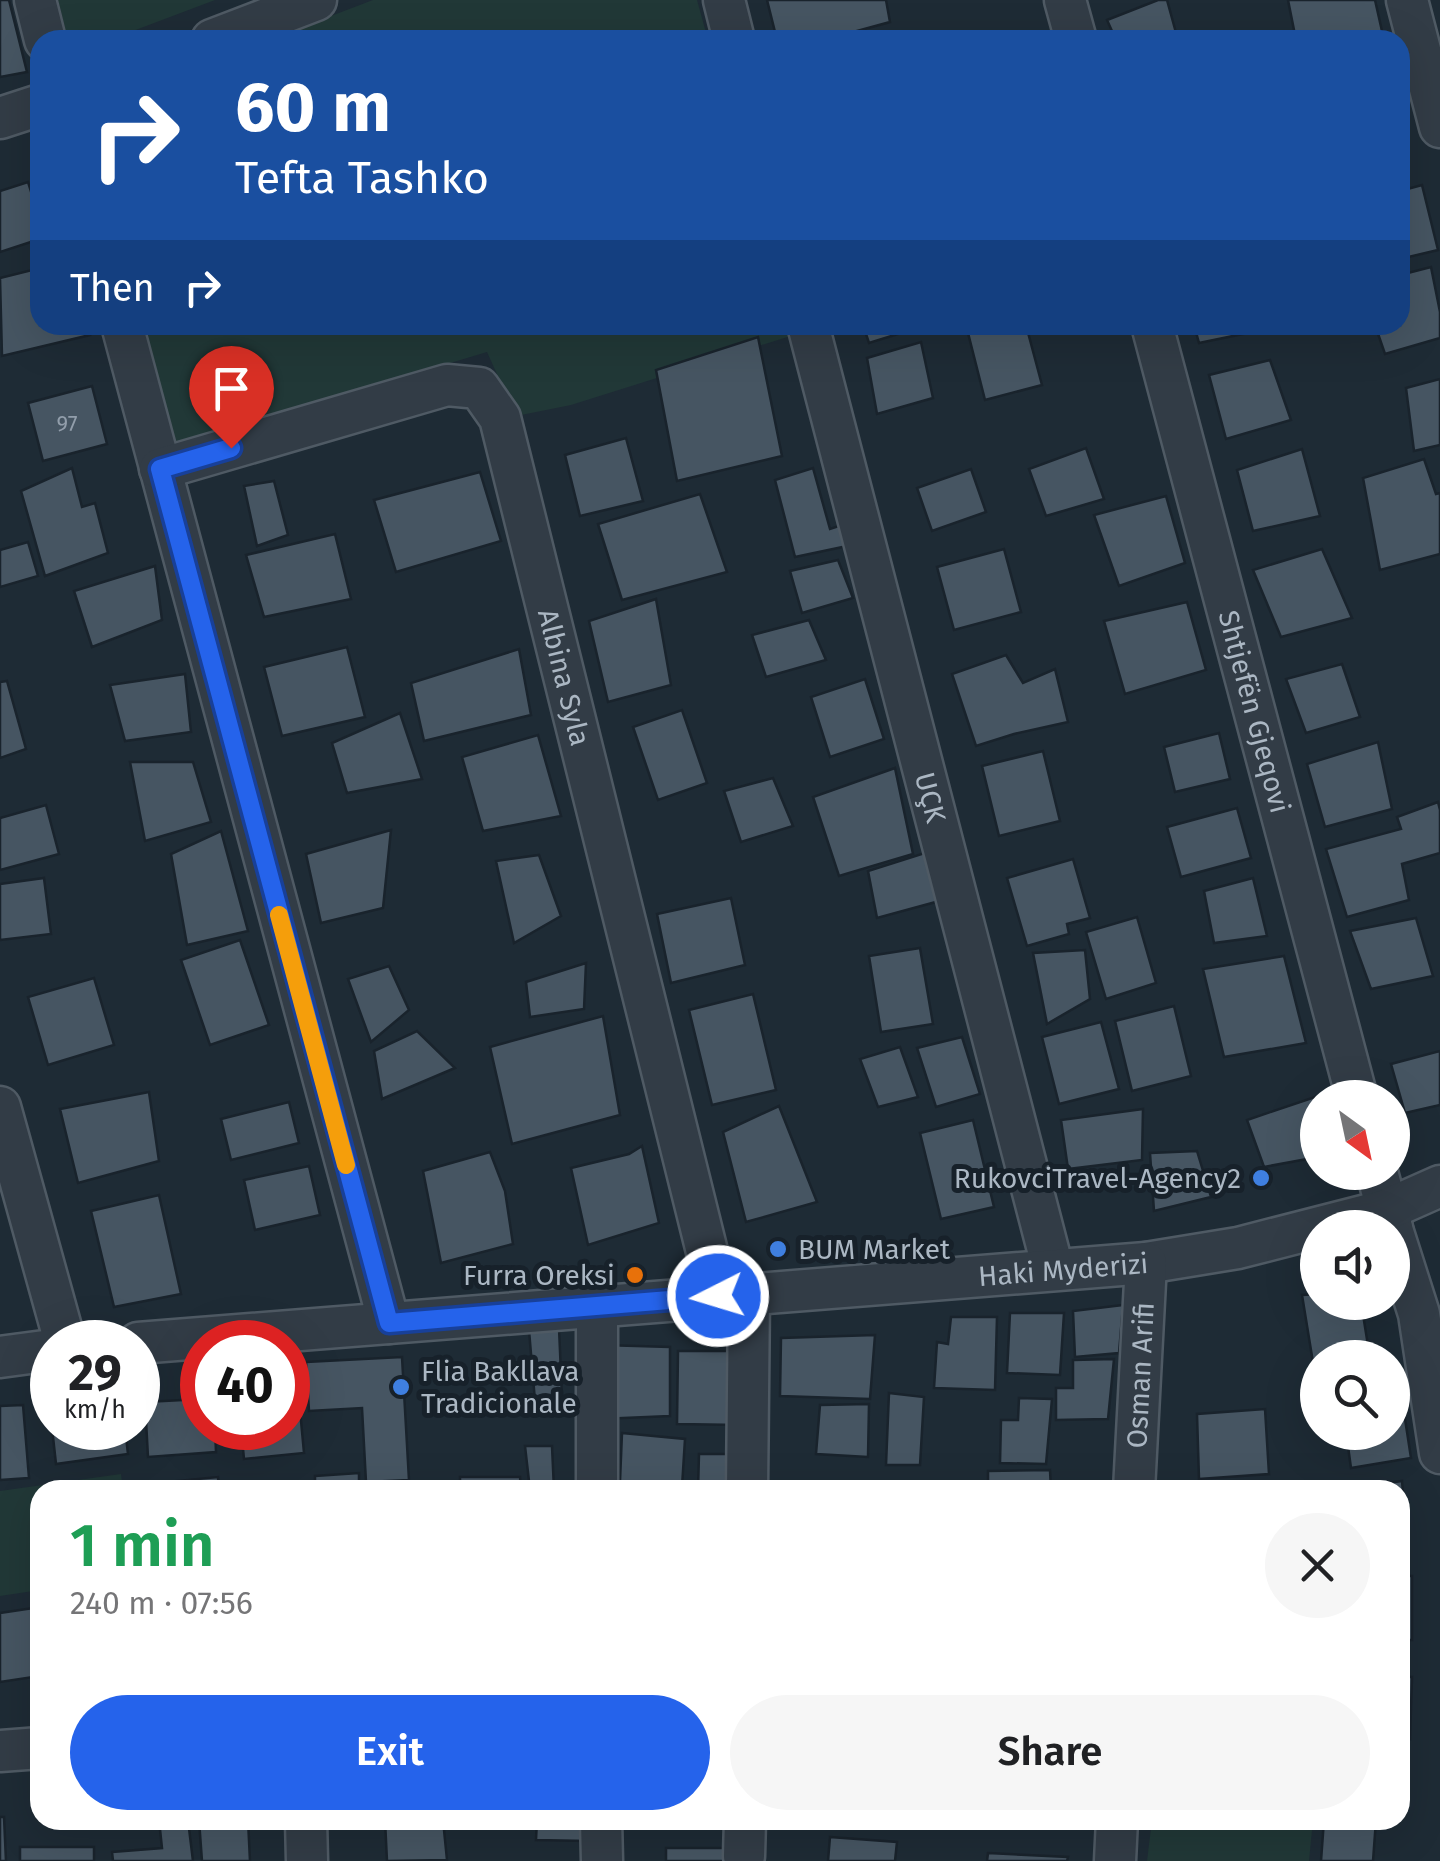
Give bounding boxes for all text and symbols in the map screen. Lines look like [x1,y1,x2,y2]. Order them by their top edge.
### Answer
text: 60 m [235,66,391,150]
icon: right [70,70,200,200]
text: Tefta Tashko [235,151,489,205]
icon: right [175,260,230,315]
text: Then [70,265,155,311]
pin [189,346,274,449]
icon: arrive [204,361,259,416]
house number: 97 [57,410,78,437]
street label: Albina Syla [532,605,597,749]
street label: Shtjefën Gjeqovi [1212,607,1297,817]
street label: UÇK [908,769,953,827]
north arrow [1300,1080,1410,1190]
map controls [1300,1080,1410,1450]
place label: RukovciTravel-Agency2 [954,1162,1241,1195]
marker: RukovciTravel-Agency2 [1250,1167,1272,1189]
button: sound [1300,1210,1410,1320]
place label: BUM Market [798,1233,951,1266]
marker: BUM Market [767,1238,789,1260]
position arrow [666,1244,770,1348]
street label: Haki Myderizi [977,1246,1149,1293]
place label: Furra Oreksi [463,1259,615,1292]
marker: Furra Oreksi [624,1264,646,1286]
street label: Osman Arifi [1120,1301,1160,1449]
speed limit sign: 40 [180,1320,310,1450]
button: search [1300,1340,1410,1450]
text: 29 [68,1343,122,1403]
place label: Flia Bakllava Tradicionale [421,1355,579,1420]
marker: Flia Bakllava Tradicionale [390,1376,412,1398]
text: km/h [64,1395,126,1425]
text: 1 min [70,1510,215,1582]
button: close [1265,1513,1370,1618]
text: 240 m · 07:56 [70,1584,253,1622]
button: Exit [70,1695,710,1810]
button: Share [730,1695,1370,1810]

